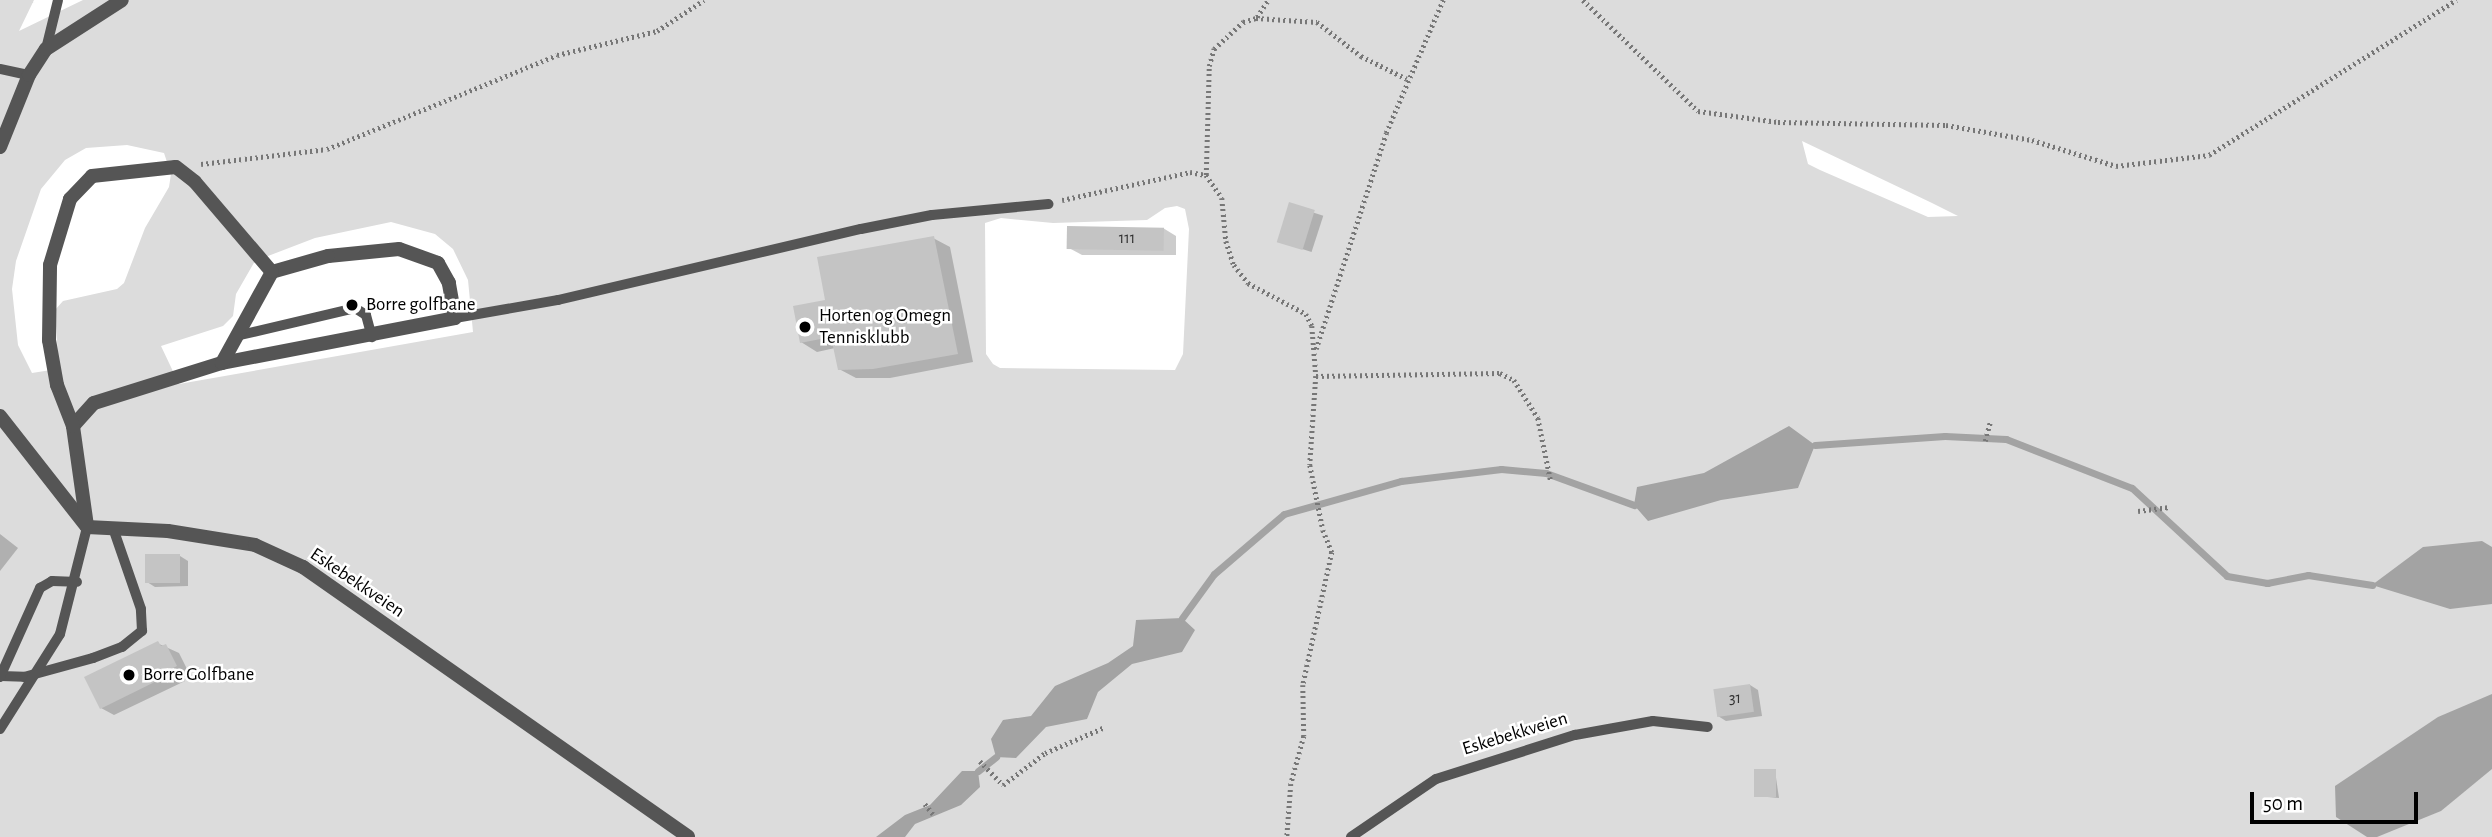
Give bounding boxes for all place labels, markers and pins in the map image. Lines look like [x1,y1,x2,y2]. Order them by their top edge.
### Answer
place label: Borre golfbane [366,294,476,316]
marker: Borre golfbane [344,297,360,313]
place label: Horten og Omegn Tennisklubb [819,305,951,349]
marker: Horten og Omegn Tennisklubb [797,319,813,335]
place label: Borre Golfbane [143,664,254,686]
marker: Borre Golfbane [121,667,137,683]

